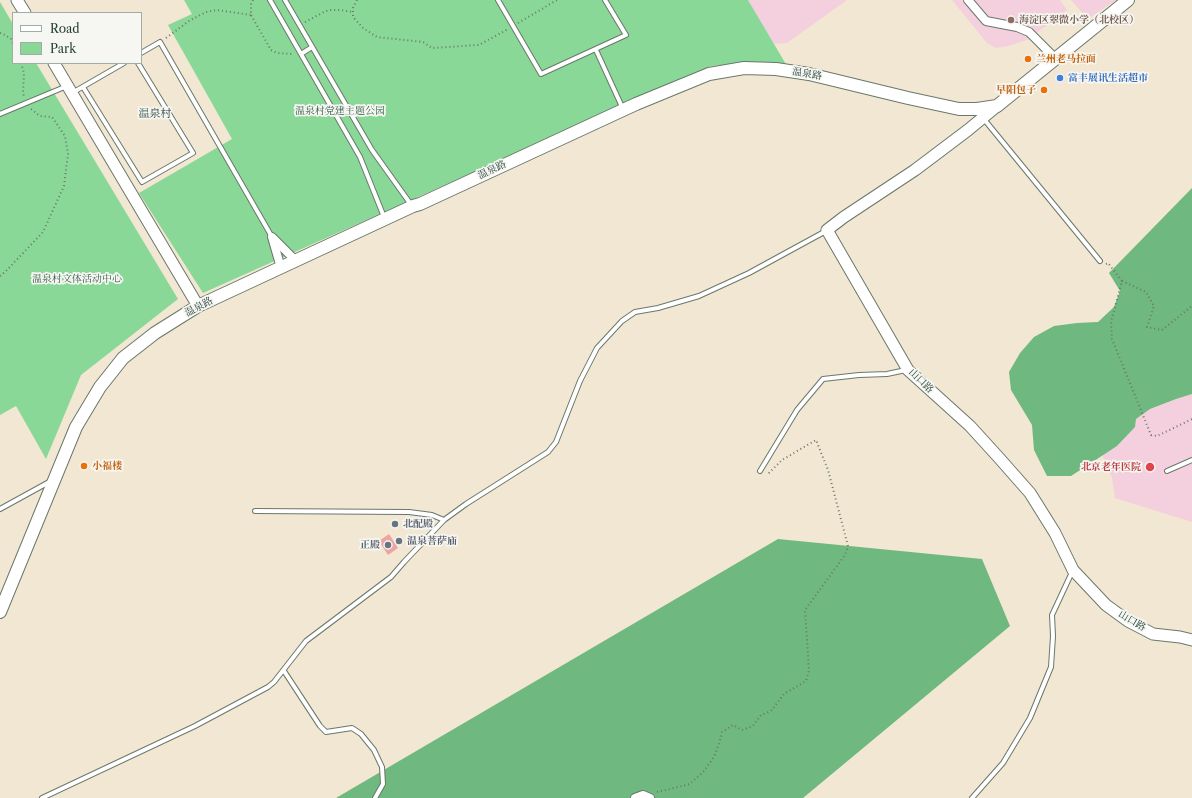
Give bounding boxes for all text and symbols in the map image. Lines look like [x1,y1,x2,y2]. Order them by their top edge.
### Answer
legend [12,12,142,64]
place label: 海淀区翠微小学（北校区） [1019,14,1139,26]
marker: 海淀区翠微小学（北校区） [1006,15,1016,25]
text: Road [50,21,80,36]
text: Park [50,41,76,56]
place label: 兰州老马拉面 [1036,53,1096,65]
marker: 兰州老马拉面 [1023,54,1033,64]
street label: 温泉路 [791,65,823,83]
place label: 富丰展讯生活超市 [1068,72,1148,84]
marker: 富丰展讯生活超市 [1055,73,1065,83]
place label: 早阳包子 [996,84,1036,96]
marker: 早阳包子 [1039,85,1049,95]
park label: 温泉村党建主题公园 [295,105,385,117]
district label: 温泉村 [139,107,171,121]
street label: 温泉路 [476,158,508,182]
park label: 温泉村文体活动中心 [32,273,122,285]
street label: 温泉路 [183,295,215,319]
street label: 山口路 [906,366,936,396]
place label: 小福楼 [92,460,122,472]
marker: 小福楼 [79,461,89,471]
place label: 北京老年医院 [1081,461,1141,473]
marker: 北京老年医院 [1144,461,1156,473]
place label: 北配殿 [403,518,433,530]
marker: 北配殿 [390,519,400,529]
place label: 温泉菩萨庙 [407,535,457,547]
marker: 温泉菩萨庙 [394,536,404,546]
place label: 正殿 [360,539,380,551]
marker: 正殿 [383,540,393,550]
street label: 山口路 [1116,608,1148,634]

